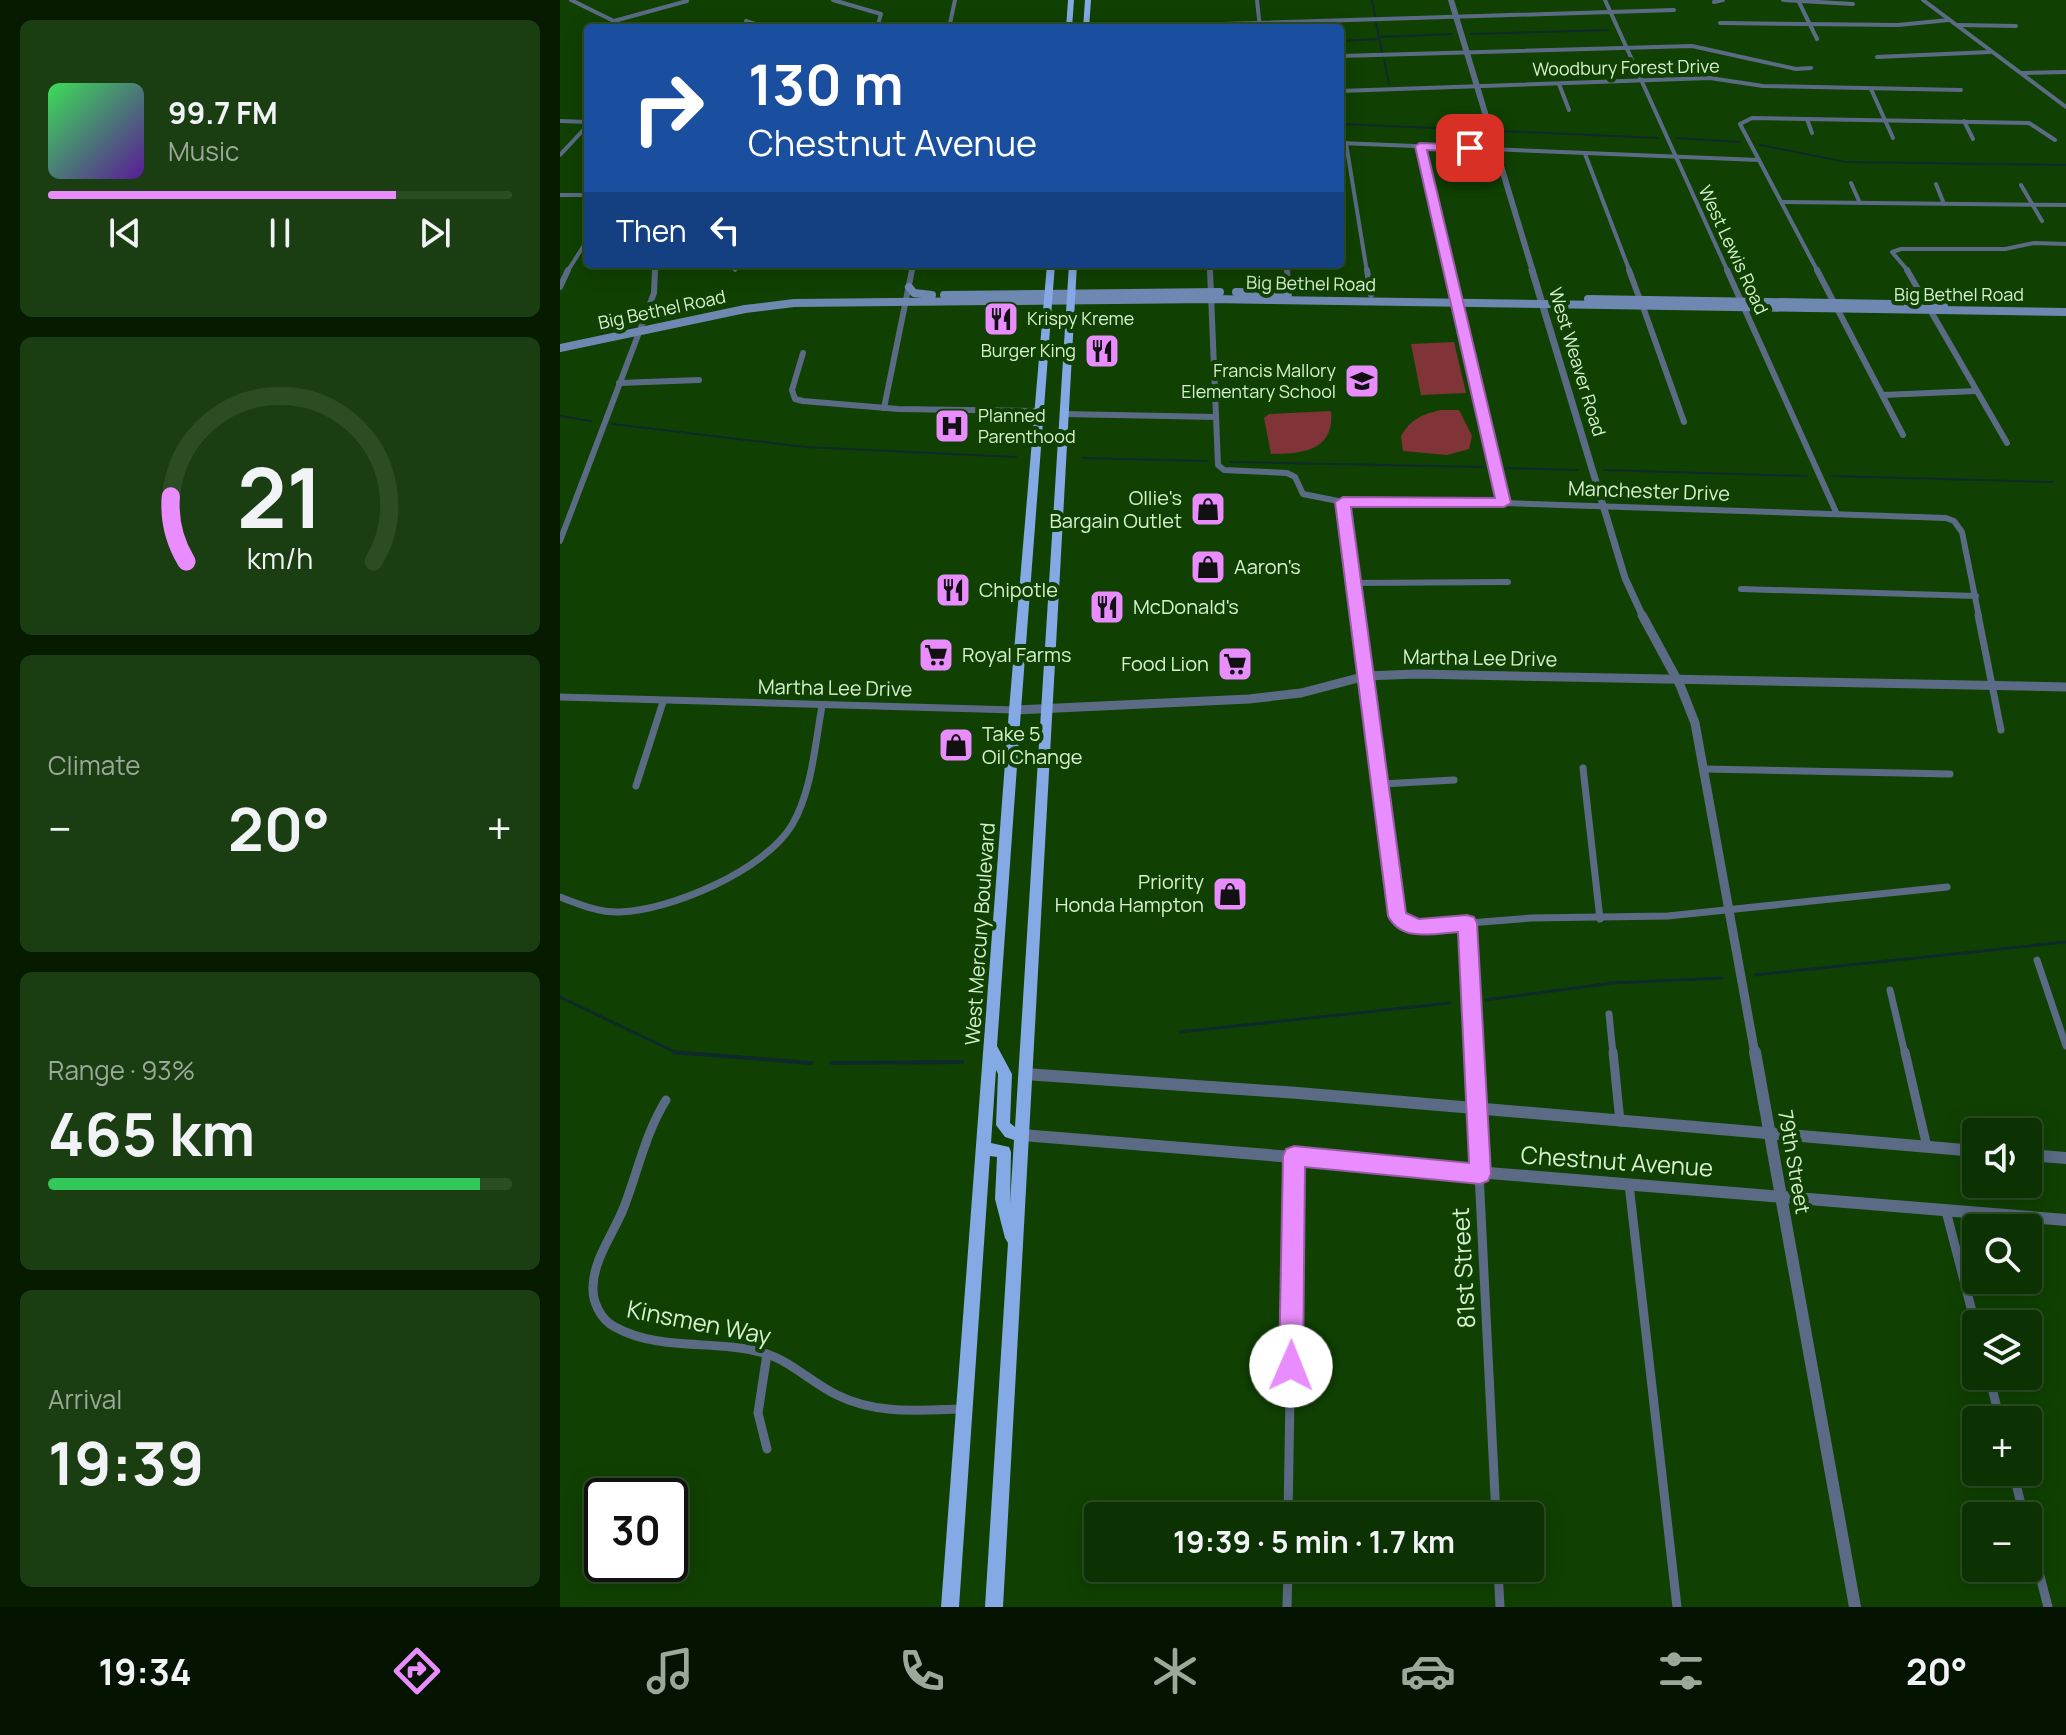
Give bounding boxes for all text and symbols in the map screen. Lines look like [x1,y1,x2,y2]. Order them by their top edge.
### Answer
text: 130 m [748,45,904,122]
street label: Woodbury Forest Drive [1532,53,1720,81]
icon: right [616,56,720,160]
text: 99.7 FM [168,92,278,133]
pin [1436,114,1504,182]
text: Chestnut Avenue [748,118,1037,167]
icon: arrive [1448,126,1492,170]
text: Music [168,133,239,169]
street label: West Lewis Road [1694,181,1774,318]
icon: left [703,208,747,252]
text: Then [616,210,687,251]
icon: previous [103,211,147,255]
icon: pause [258,211,302,255]
icon: next [413,211,457,255]
street label: Big Bethel Road [1246,270,1376,296]
street label: Big Bethel Road [1894,282,2024,306]
street label: Big Bethel Road [596,284,728,334]
street label: West Weaver Road [1544,284,1612,439]
restaurant icon: Krispy Kreme [982,300,1020,338]
place label: Krispy Kreme [1027,306,1134,330]
restaurant icon: Burger King [1083,332,1121,370]
place label: Burger King [981,338,1076,362]
place label: Francis Mallory Elementary School [1181,358,1336,403]
school or university icon: Francis Mallory Elementary School [1343,362,1381,400]
place label: Planned Parenthood [978,403,1076,448]
hospital icon: Planned Parenthood [933,407,971,445]
text: 21 [237,439,323,553]
street label: Manchester Drive [1568,474,1731,507]
place label: Ollie's Bargain Outlet [1050,484,1182,534]
shop icon: Ollie's Bargain Outlet [1189,490,1227,528]
text: km/h [247,539,313,578]
shop icon: Aaron's [1189,548,1227,586]
place label: Aaron's [1234,553,1301,580]
restaurant icon: Chipotle [934,571,972,609]
place label: Chipotle [979,576,1058,603]
restaurant icon: McDonald's [1088,588,1126,626]
place label: McDonald's [1133,593,1239,620]
supermarket icon: Royal Farms [917,636,955,674]
place label: Royal Farms [962,641,1071,668]
street label: Martha Lee Drive [1403,643,1557,672]
supermarket icon: Food Lion [1216,645,1254,683]
place label: Food Lion [1121,650,1209,677]
street label: Martha Lee Drive [758,673,912,702]
place label: Take 5 Oil Change [982,720,1083,770]
shop icon: Take 5 Oil Change [937,726,975,764]
text: Climate [48,747,140,783]
text: 20° [228,787,330,869]
text: − [48,798,72,858]
text: + [487,798,512,858]
street label: West Mercury Boulevard [958,822,1001,1046]
place label: Priority Honda Hampton [1055,868,1204,918]
shop icon: Priority Honda Hampton [1211,875,1249,913]
text: Range · 93% [48,1052,195,1088]
text: 465 km [48,1092,255,1174]
street label: 79th Street [1772,1108,1817,1216]
map controls [1962,1118,2042,1582]
button: sound [1962,1118,2042,1198]
street label: Chestnut Avenue [1520,1137,1714,1184]
street label: 81st Street [1443,1207,1482,1329]
button: search [1962,1214,2042,1294]
street label: Kinsmen Way [624,1291,775,1352]
button: layers [1962,1310,2042,1390]
position arrow [1249,1324,1333,1408]
text: Arrival [48,1381,122,1417]
button: + [1962,1406,2042,1486]
text: 19:39 [48,1421,204,1503]
speed limit sign: 30 [584,1478,688,1582]
button: − [1962,1502,2042,1582]
text: 19:39 · 5 min · 1.7 km [1173,1521,1455,1562]
icon: directions [389,1643,445,1699]
icon: music [642,1643,698,1699]
icon: phone [894,1643,950,1699]
icon: climate [1147,1643,1203,1699]
icon: car [1400,1643,1456,1699]
icon: filters [1653,1643,1709,1699]
text: 19:34 [98,1647,192,1696]
text: 20° [1906,1647,1967,1696]

